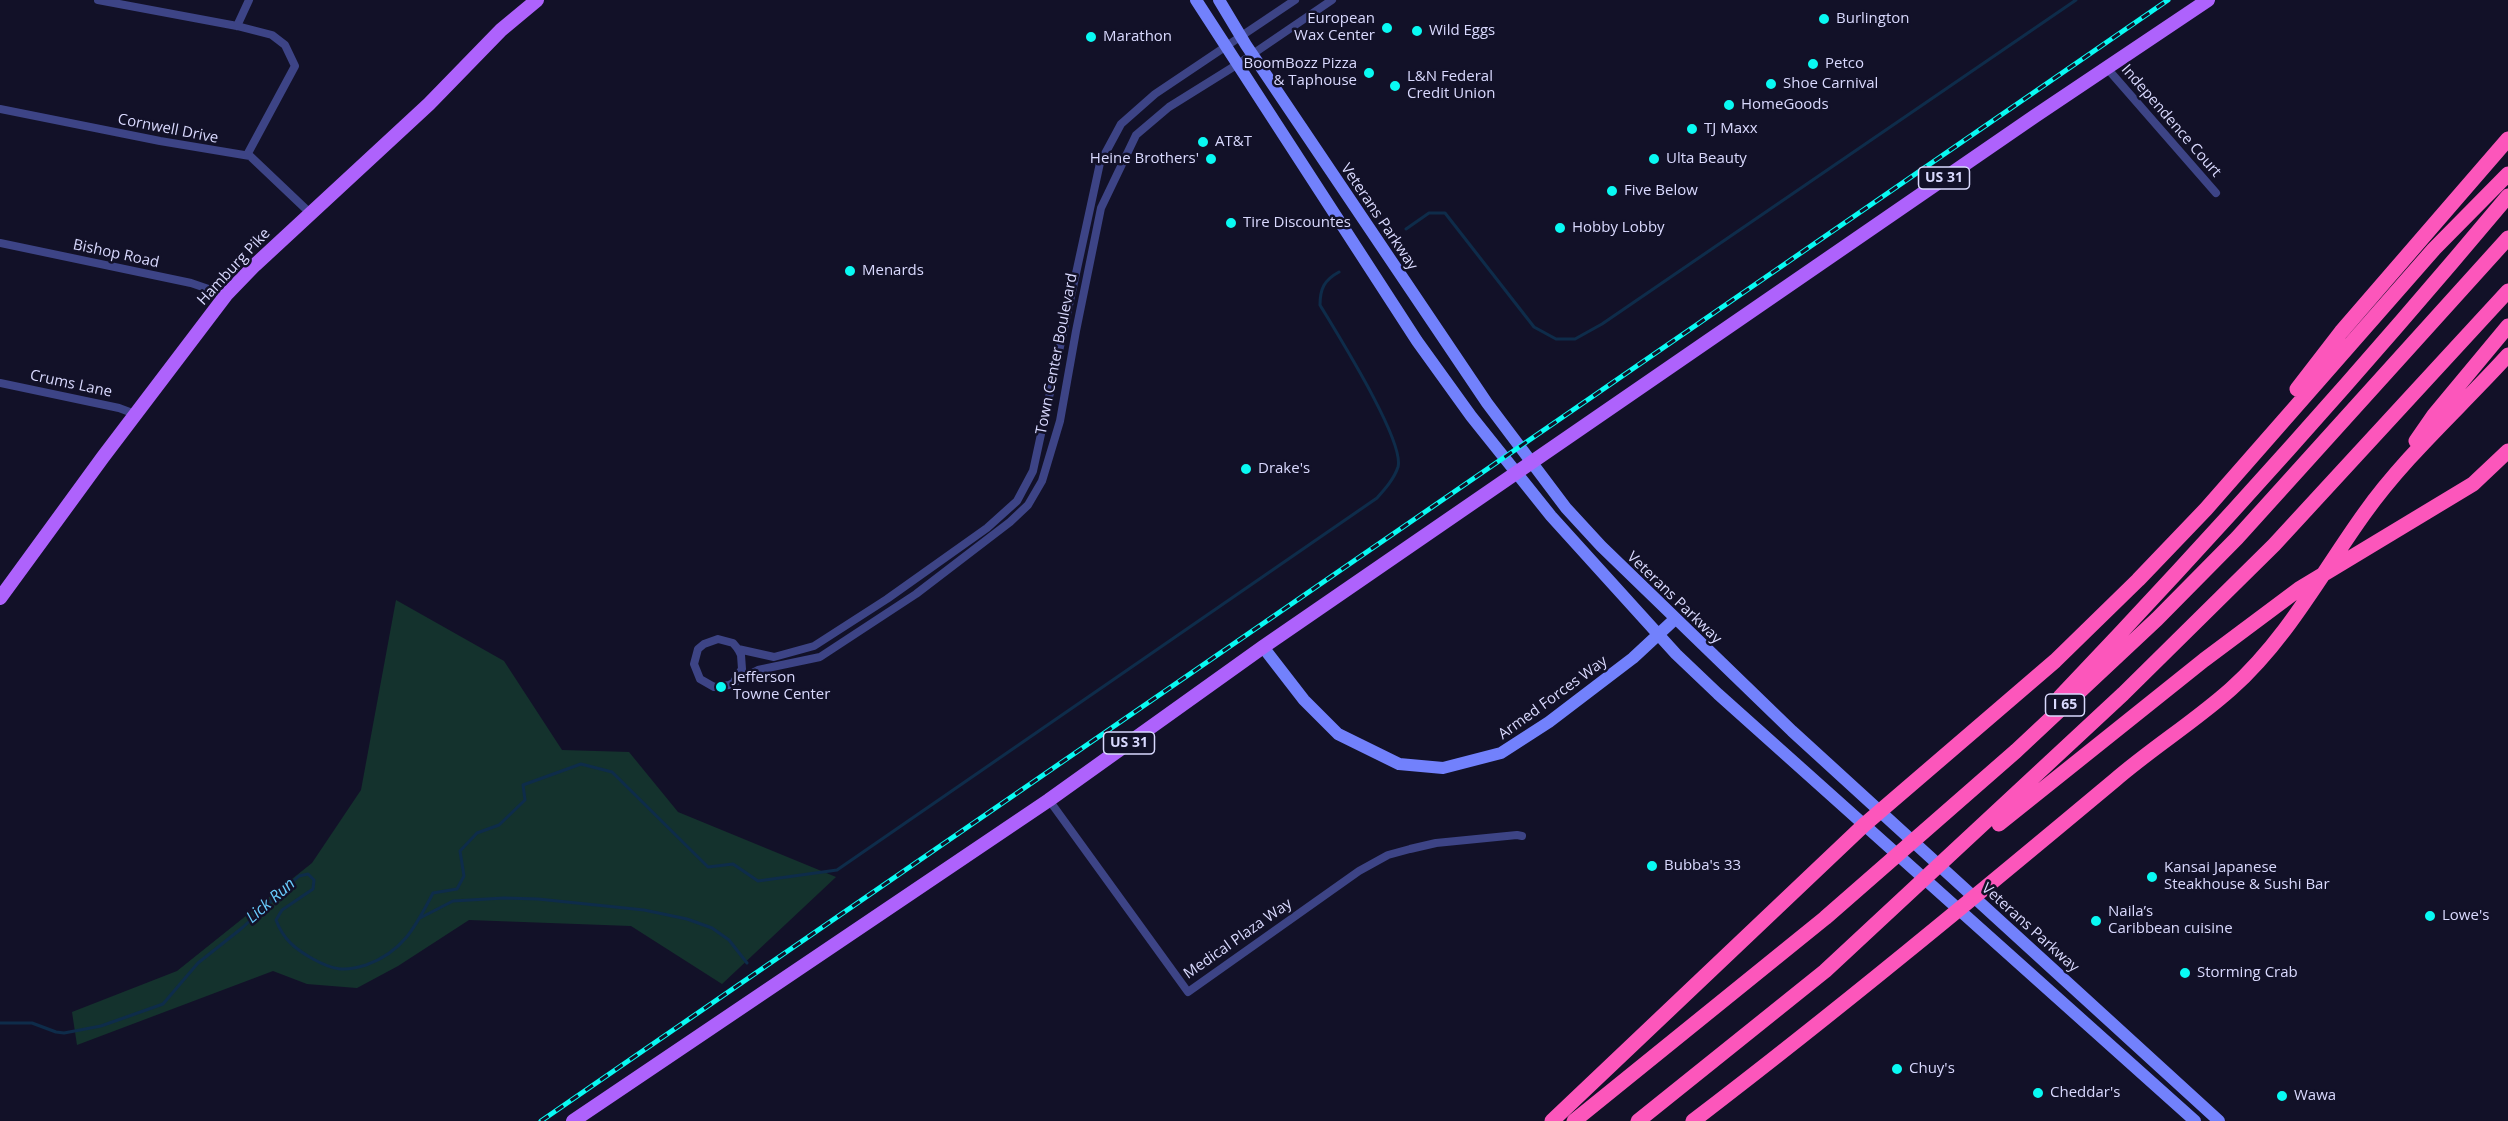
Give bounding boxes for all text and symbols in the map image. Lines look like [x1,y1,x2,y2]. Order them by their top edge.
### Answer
place label: European Wax Center [1294,10,1375,45]
place label: Burlington [1836,10,1910,28]
marker: Burlington [1817,12,1831,26]
marker: European Wax Center [1380,21,1394,35]
place label: Wild Eggs [1429,22,1495,40]
marker: Wild Eggs [1410,24,1424,38]
place label: Marathon [1103,28,1172,46]
marker: Marathon [1084,30,1098,44]
place label: BoomBozz Pizza & Taphouse [1243,55,1357,90]
place label: Petco [1825,55,1864,73]
marker: Petco [1806,57,1820,71]
street label: Independence Court [2117,61,2225,181]
marker: BoomBozz Pizza & Taphouse [1362,66,1376,80]
place label: L&N Federal Credit Union [1407,68,1495,103]
place label: Shoe Carnival [1783,75,1878,93]
marker: Shoe Carnival [1764,77,1778,91]
marker: L&N Federal Credit Union [1388,79,1402,93]
place label: HomeGoods [1741,96,1829,114]
marker: HomeGoods [1722,98,1736,112]
street label: Cornwell Drive [116,110,220,148]
place label: TJ Maxx [1704,120,1758,138]
marker: TJ Maxx [1685,122,1699,136]
place label: AT&T [1215,133,1252,151]
marker: AT&T [1196,135,1210,149]
place label: Heine Brothers' [1090,150,1199,168]
place label: Ulta Beauty [1666,150,1747,168]
marker: Heine Brothers' [1204,152,1218,166]
marker: Ulta Beauty [1647,152,1661,166]
street label: Veterans Parkway [1337,160,1421,274]
road number: US 31 [1918,167,1970,189]
place label: Five Below [1624,182,1698,200]
marker: Five Below [1605,184,1619,198]
place label: Tire Discountes [1243,214,1351,232]
marker: Tire Discountes [1224,216,1238,230]
place label: Hobby Lobby [1572,219,1665,237]
marker: Hobby Lobby [1553,221,1567,235]
street label: Hamburg Pike [194,225,274,309]
street label: Bishop Road [71,236,161,272]
place label: Menards [862,262,924,280]
marker: Menards [843,264,857,278]
street label: Town Center Boulevard [1033,272,1081,436]
street label: Crums Lane [28,367,114,401]
place label: Drake's [1258,460,1310,478]
marker: Drake's [1239,462,1253,476]
street label: Veterans Parkway [1623,548,1725,648]
street label: Armed Forces Way [1495,652,1611,744]
place label: Jefferson Towne Center [733,669,830,704]
marker: Jefferson Towne Center [714,680,728,694]
road number: I 65 [2046,694,2084,716]
road number: US 31 [1104,732,1154,754]
place label: Bubba's 33 [1664,857,1741,875]
marker: Bubba's 33 [1645,859,1659,873]
place label: Kansai Japanese Steakhouse & Sushi Bar [2164,859,2330,894]
marker: Kansai Japanese Steakhouse & Sushi Bar [2145,870,2159,884]
water label: Lick Run [243,875,299,927]
street label: Veterans Parkway [1978,880,2082,976]
street label: Medical Plaza Way [1180,895,1296,983]
place label: Naila’s Caribbean cuisine [2108,903,2233,938]
place label: Lowe's [2442,907,2489,925]
marker: Lowe's [2423,909,2437,923]
marker: Naila’s Caribbean cuisine [2089,914,2103,928]
place label: Storming Crab [2197,964,2298,982]
marker: Storming Crab [2178,966,2192,980]
place label: Chuy's [1909,1060,1955,1078]
marker: Chuy's [1890,1062,1904,1076]
place label: Cheddar's [2050,1084,2120,1102]
marker: Cheddar's [2031,1086,2045,1100]
place label: Wawa [2294,1087,2336,1105]
marker: Wawa [2275,1089,2289,1103]

